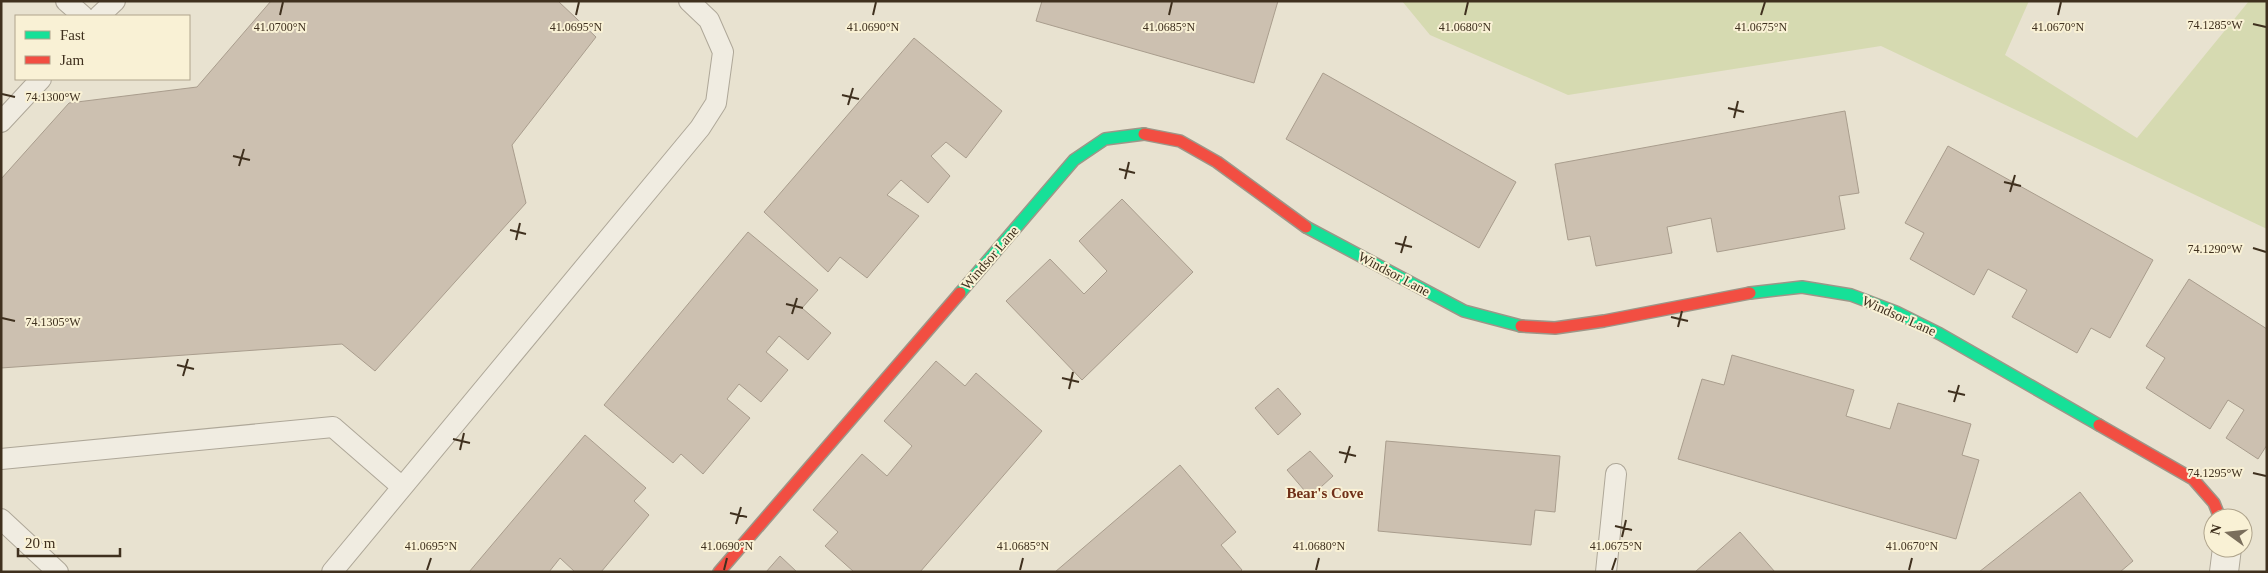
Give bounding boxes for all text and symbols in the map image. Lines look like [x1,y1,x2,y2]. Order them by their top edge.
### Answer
legend [15,15,190,80]
text: 74.1285°W [2187,18,2243,32]
text: 41.0700°N [254,20,307,34]
text: 41.0695°N [550,20,603,34]
text: 41.0690°N [847,20,900,34]
text: 41.0685°N [1143,20,1196,34]
text: 41.0680°N [1439,20,1492,34]
text: 41.0675°N [1735,20,1788,34]
text: 41.0670°N [2032,20,2085,34]
text: Fast [60,27,86,43]
text: Jam [60,52,84,68]
text: 74.1300°W [25,90,81,104]
street label: Windsor Lane [958,223,1022,293]
text: 74.1290°W [2187,242,2243,256]
street label: Windsor Lane [1356,249,1432,299]
street label: Windsor Lane [1860,293,1938,339]
text: 74.1305°W [25,315,81,329]
text: 74.1295°W [2187,466,2243,480]
district label: Bear's Cove [1286,485,1364,501]
north arrow [2203,508,2253,558]
text: N [2207,523,2224,537]
scale bar [18,526,120,558]
text: 20 m [25,535,56,551]
text: 41.0695°N [405,539,458,553]
text: 41.0690°N [701,539,754,553]
text: 41.0685°N [997,539,1050,553]
text: 41.0680°N [1293,539,1346,553]
text: 41.0675°N [1590,539,1643,553]
text: 41.0670°N [1886,539,1939,553]

